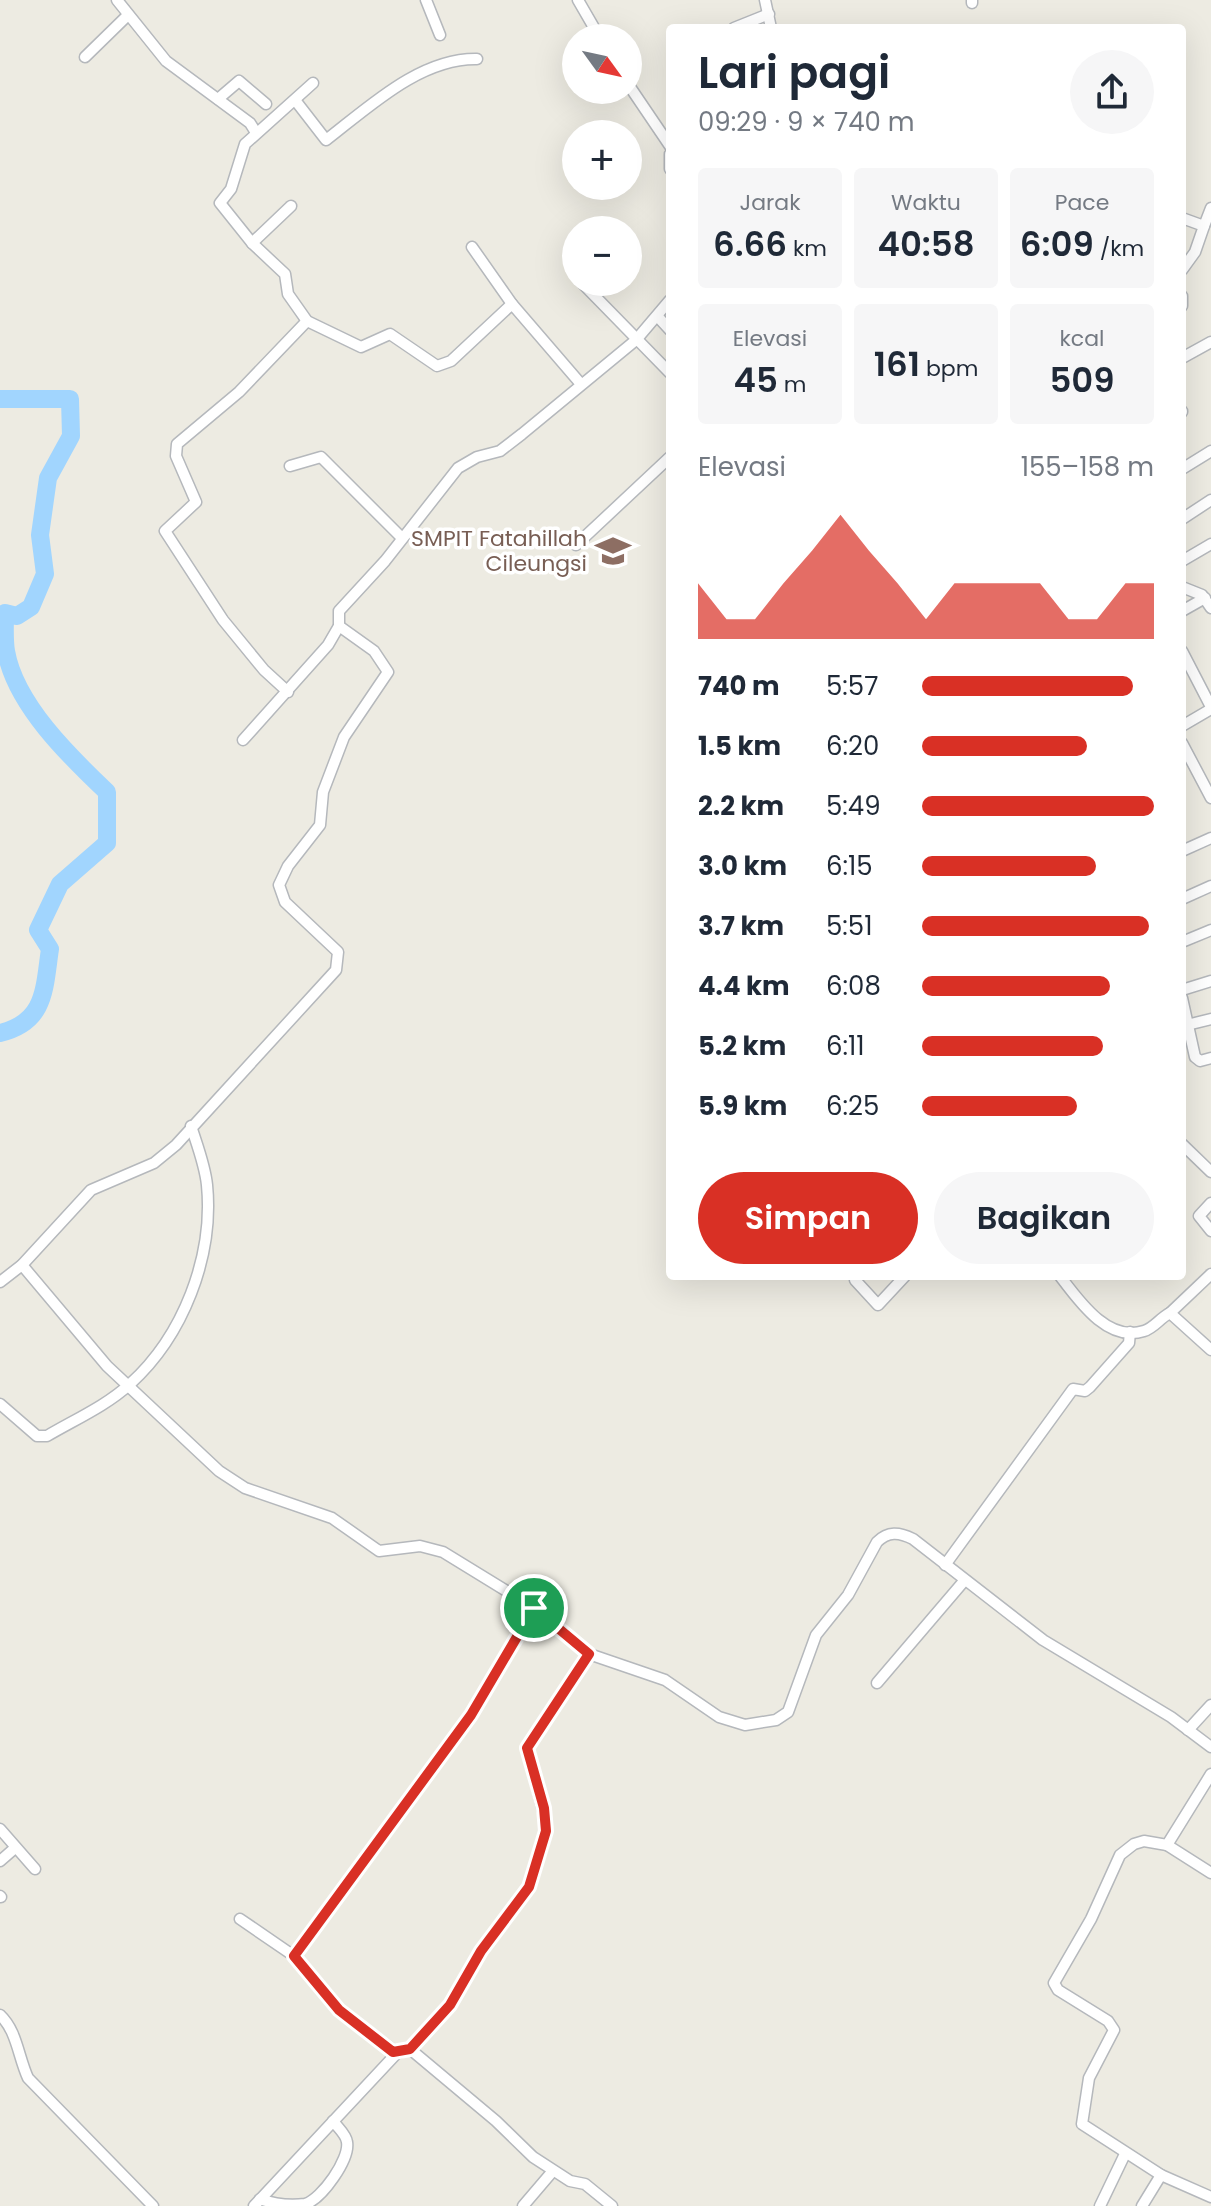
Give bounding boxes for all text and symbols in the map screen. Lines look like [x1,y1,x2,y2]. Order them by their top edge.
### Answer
north arrow [562,24,642,104]
map controls [562,24,642,296]
text: Lari pagi [698,42,890,103]
button: share [1070,50,1154,134]
text: 09:29 · 9 × 740 m [698,104,915,140]
button: + [562,120,642,200]
text: Jarak [740,187,800,218]
text: Waktu [891,187,961,218]
text: Pace [1055,187,1109,218]
button: − [562,216,642,296]
text: 6.66 [713,220,787,268]
text: 40:58 [877,220,975,268]
text: 6:09 [1020,220,1094,268]
text: km [787,233,827,264]
text: /km [1094,233,1144,264]
text: Elevasi [733,323,807,354]
text: kcal [1060,323,1104,354]
text: 161 [874,340,920,388]
text: bpm [920,353,978,384]
text: 45 [734,356,778,404]
text: 509 [1049,356,1115,404]
text: m [778,369,806,400]
text: Elevasi [698,449,786,485]
text: 155–158 m [1021,449,1154,485]
place label: SMPIT Fatahillah Cileungsi [411,523,587,579]
school or university icon: SMPIT Fatahillah Cileungsi [594,532,632,570]
text: 740 m [698,668,780,704]
text: 5:57 [826,668,878,704]
text: 1.5 km [698,728,781,764]
text: 6:20 [826,728,879,764]
text: 2.2 km [698,788,784,824]
text: 5:49 [826,788,881,824]
text: 3.0 km [698,848,787,884]
text: 6:15 [826,848,873,884]
text: 3.7 km [698,908,784,944]
text: 5:51 [826,908,873,944]
text: 4.4 km [698,968,790,1004]
text: 6:08 [826,968,881,1004]
text: 5.2 km [698,1028,786,1064]
text: 6:11 [826,1028,865,1064]
text: 5.9 km [698,1088,787,1124]
text: 6:25 [826,1088,879,1124]
button: Simpan [698,1172,918,1264]
button: Bagikan [934,1172,1154,1264]
pin [500,1574,568,1642]
icon: arrive [512,1586,556,1630]

